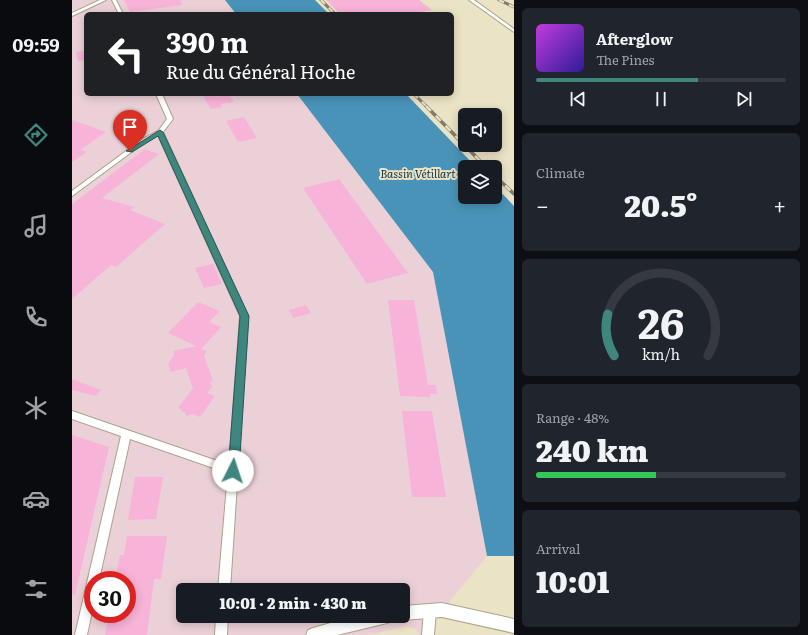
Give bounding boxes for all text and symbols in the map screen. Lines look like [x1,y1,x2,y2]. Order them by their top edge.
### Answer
text: 390 m [166,20,248,62]
text: Afterglow [596,27,673,50]
icon: left [100,28,152,80]
text: 09:59 [12,31,60,58]
text: The Pines [596,50,654,69]
text: Rue du Général Hoche [166,58,355,85]
icon: previous [567,88,589,110]
icon: pause [650,88,672,110]
icon: next [733,88,755,110]
map controls [458,108,502,204]
button: sound [458,108,502,152]
pin [113,110,147,151]
icon: arrive [119,116,141,138]
icon: directions [22,121,50,149]
button: layers [458,160,502,204]
text: Climate [536,163,585,182]
water label: Bassin Vétillart [380,165,456,181]
text: 20.5° [624,182,698,226]
text: − [536,188,549,221]
text: + [773,188,786,221]
icon: music [22,212,50,240]
text: 26 [638,289,684,351]
icon: phone [22,303,50,331]
text: km/h [642,342,681,363]
icon: climate [22,394,50,422]
text: Range · 48% [536,408,609,427]
text: 240 km [536,427,648,471]
position arrow [212,450,254,492]
icon: car [22,485,50,513]
text: Arrival [536,539,580,558]
text: 10:01 [536,558,609,602]
speed limit sign: 30 [84,571,136,623]
icon: filters [22,575,50,603]
text: 10:01 · 2 min · 430 m [219,591,367,614]

